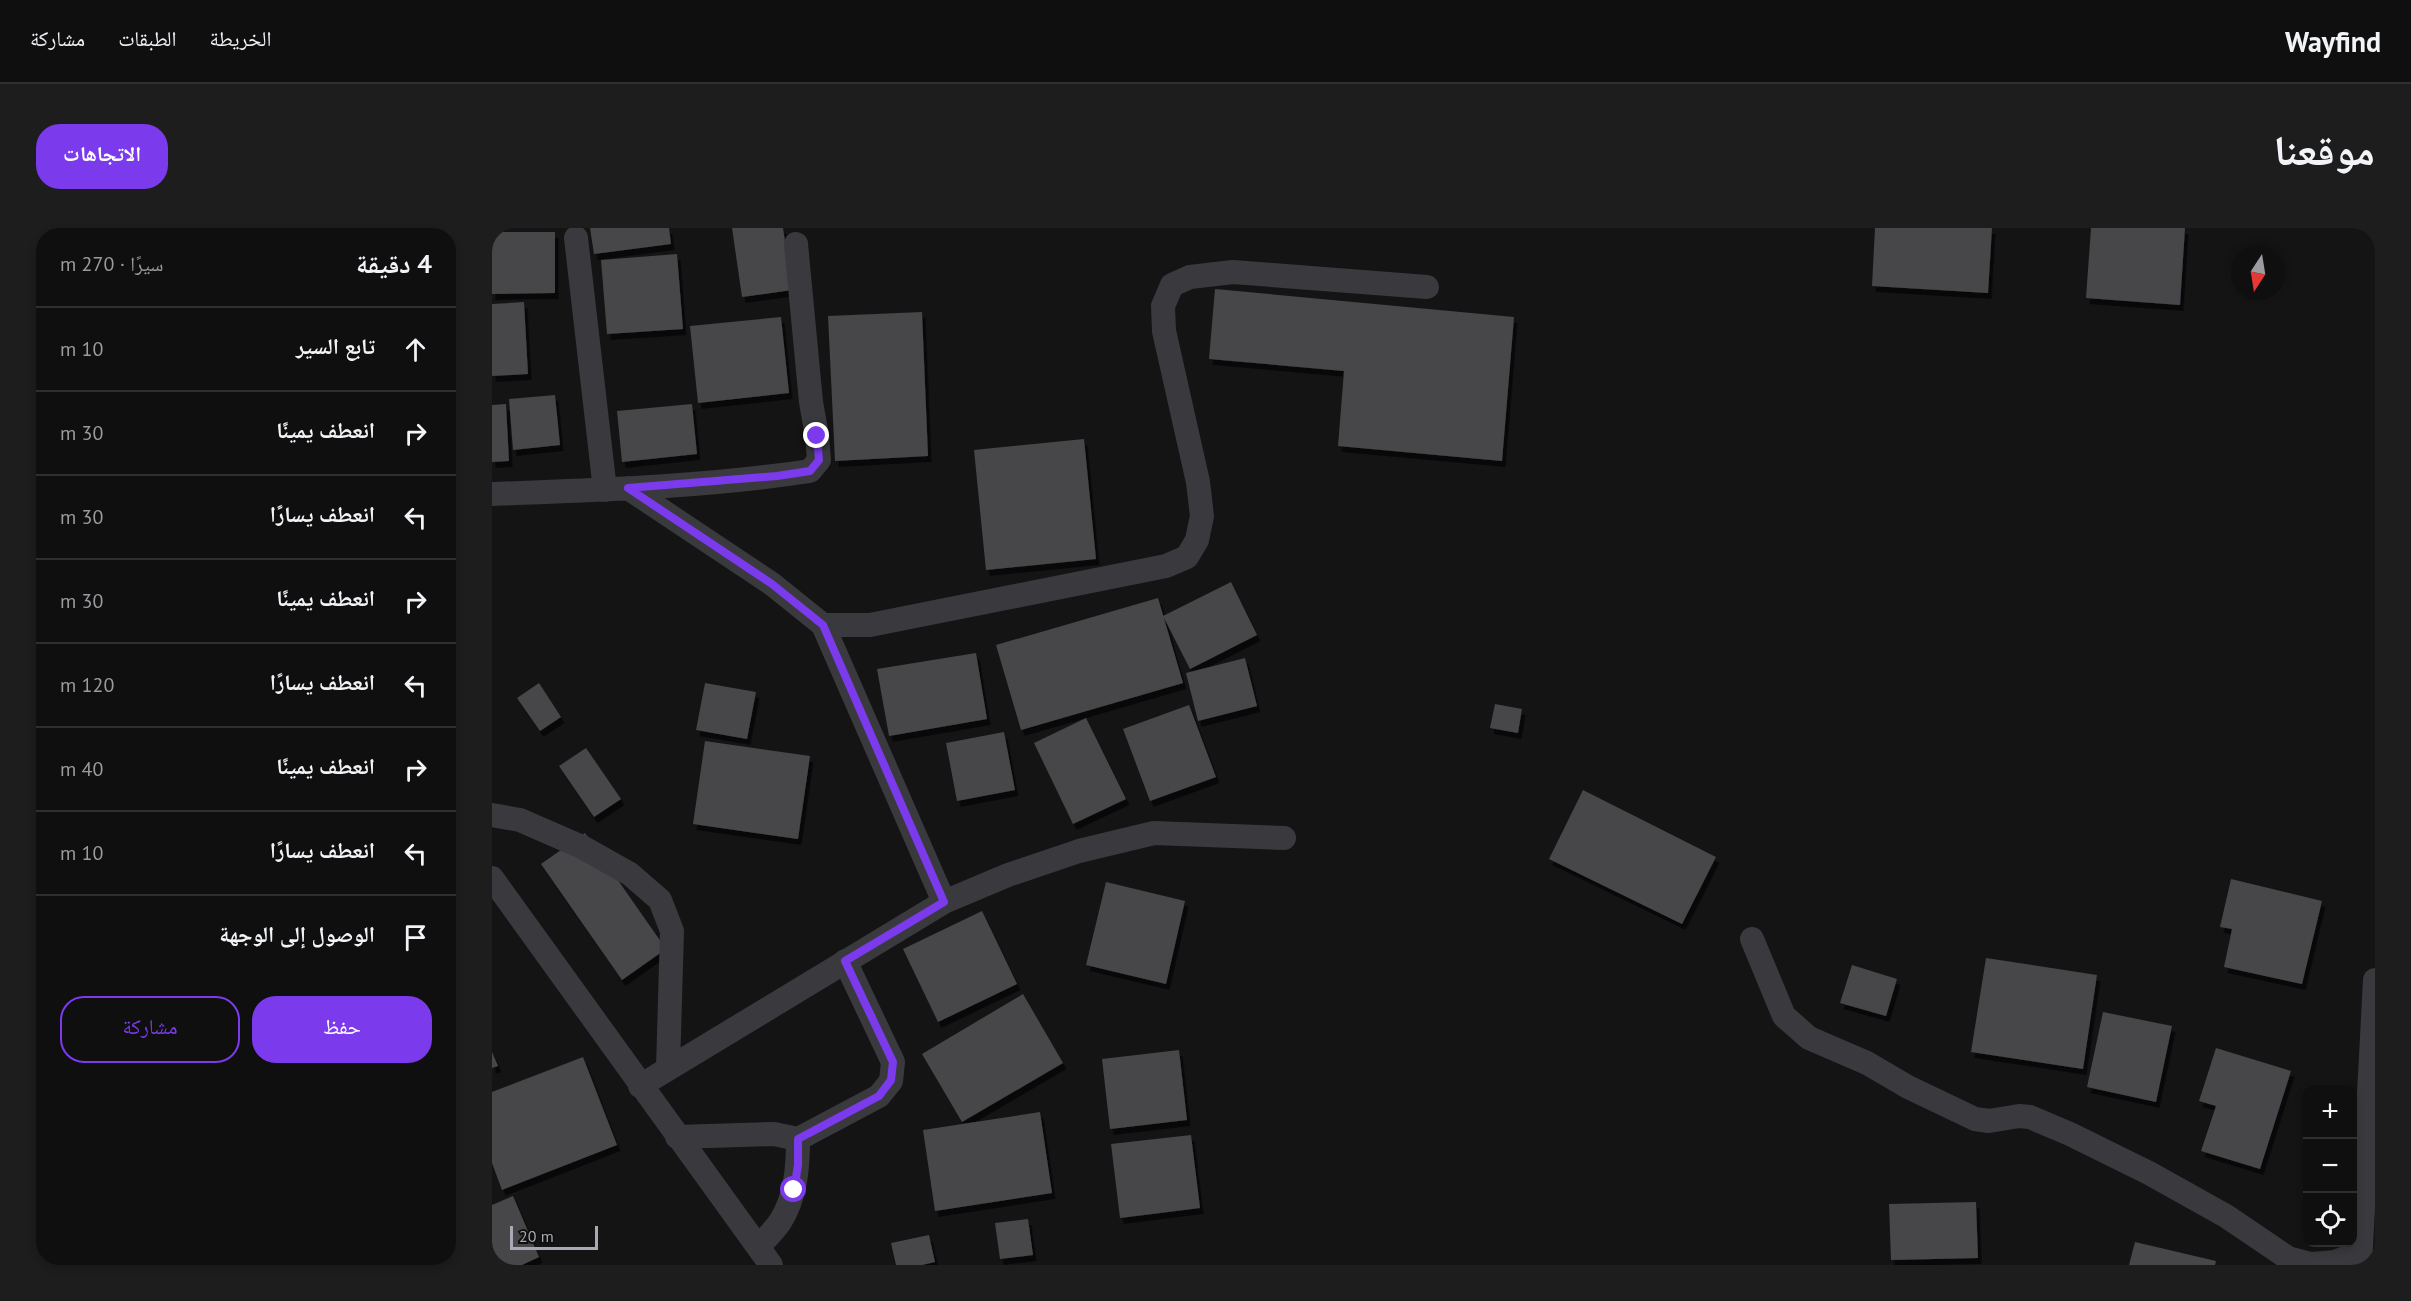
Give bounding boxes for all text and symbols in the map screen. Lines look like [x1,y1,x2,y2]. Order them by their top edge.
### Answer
text: Wayfind [2285,23,2381,60]
text: مشاركة [30,25,85,52]
text: الطبقات [118,25,177,52]
text: الخريطة [210,25,271,52]
text: موقعنا [2274,122,2375,177]
button: الاتجاهات [36,124,168,189]
north arrow [2231,246,2285,300]
text: 4 دقيقة [356,247,432,280]
text: سيرًا · 270 m [60,251,164,277]
text: تابع السير [296,332,375,360]
icon: ahead [399,333,432,366]
text: 10 m [60,336,103,362]
text: انعطف يمينًا [276,416,375,444]
icon: right [399,417,432,450]
text: 30 m [60,420,103,446]
route end [803,422,829,448]
text: انعطف يسارًا [270,500,375,528]
icon: left [399,501,432,534]
text: 30 m [60,504,103,530]
text: انعطف يمينًا [276,584,375,612]
icon: right [399,585,432,618]
text: 30 m [60,588,103,614]
text: انعطف يسارًا [270,668,375,696]
icon: left [399,669,432,702]
text: 120 m [60,672,114,698]
text: انعطف يمينًا [276,752,375,780]
icon: right [399,753,432,786]
text: 40 m [60,756,103,782]
text: انعطف يسارًا [270,836,375,864]
icon: left [399,837,432,870]
text: 10 m [60,840,103,866]
text: الوصول إلى الوجهة [219,920,375,948]
icon: arrive [399,921,432,954]
button: مشاركة [60,996,240,1063]
button: حفظ [252,996,432,1063]
map controls [2303,1085,2357,1247]
button: + [2303,1085,2357,1139]
button: − [2303,1139,2357,1193]
route start [780,1176,806,1202]
button: locate [2303,1193,2357,1247]
scale bar [510,1223,598,1250]
text: 20 m [519,1226,554,1246]

